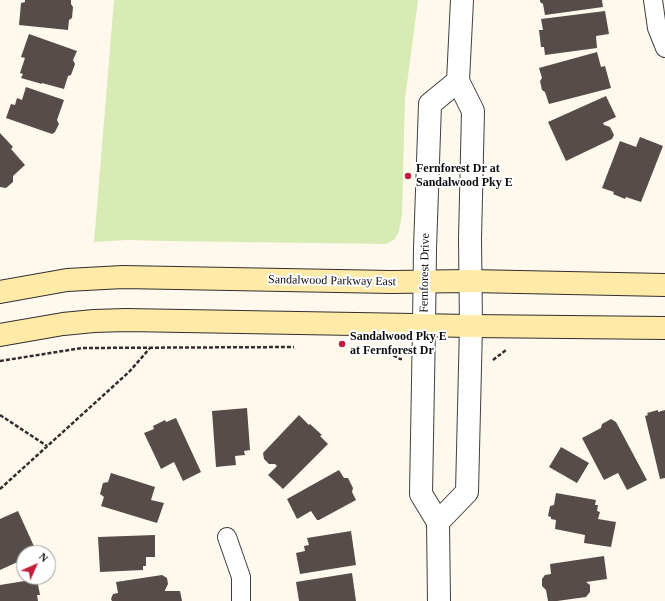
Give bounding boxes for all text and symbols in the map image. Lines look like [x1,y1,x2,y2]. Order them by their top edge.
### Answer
place label: Fernforest Dr at Sandalwood Pky E [416,162,513,190]
marker: Fernforest Dr at Sandalwood Pky E [403,171,413,181]
street label: Fernforest Drive [417,233,433,313]
street label: Sandalwood Parkway East [268,273,396,289]
place label: Sandalwood Pky E at Fernforest Dr [350,330,447,358]
marker: Sandalwood Pky E at Fernforest Dr [337,339,347,349]
north arrow [16,545,56,585]
text: N [37,550,51,564]

